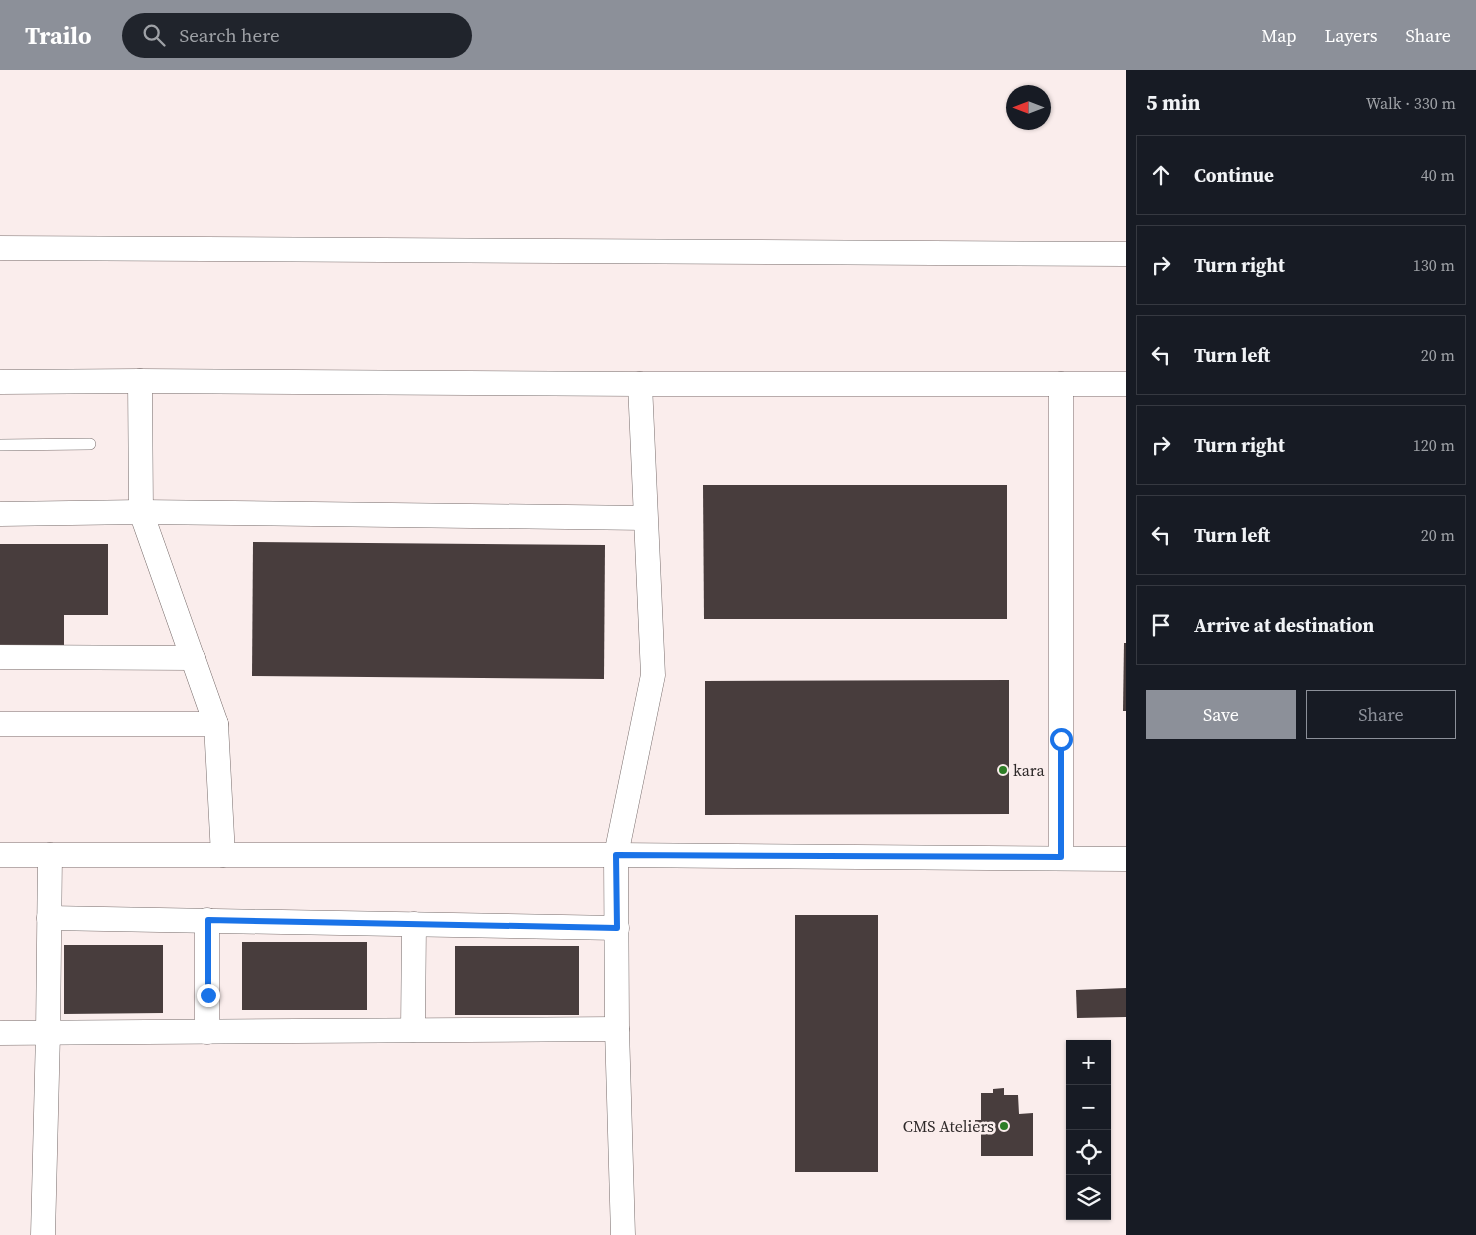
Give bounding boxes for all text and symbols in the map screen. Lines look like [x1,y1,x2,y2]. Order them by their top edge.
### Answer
search box [122,13,472,58]
text: Trailo [25,19,92,52]
icon: search [140,21,168,49]
text: Search here [180,22,280,48]
text: Map [1261,23,1296,48]
text: Layers [1324,23,1377,48]
text: Share [1405,23,1451,48]
north arrow [1006,85,1051,130]
text: 5 min [1146,88,1201,117]
text: Walk · 330 m [1366,92,1456,114]
icon: ahead [1147,161,1175,189]
text: Continue [1194,162,1274,188]
text: 40 m [1421,164,1455,186]
icon: right [1147,251,1175,279]
text: Turn right [1194,252,1285,278]
text: 130 m [1413,254,1455,276]
icon: left [1147,341,1175,369]
text: Turn left [1194,342,1270,368]
text: 20 m [1421,344,1455,366]
icon: right [1147,431,1175,459]
text: Turn right [1194,432,1285,458]
text: 120 m [1413,434,1455,456]
icon: left [1147,521,1175,549]
text: Turn left [1194,522,1270,548]
text: 20 m [1421,524,1455,546]
icon: arrive [1147,611,1175,639]
text: Arrive at destination [1194,612,1374,638]
button: Save [1146,690,1296,739]
button: Share [1306,690,1456,739]
route start [1050,728,1073,751]
place label: kara [1013,759,1045,781]
marker: kara [997,764,1009,776]
route end [197,984,220,1007]
map controls [1066,1040,1111,1220]
button: + [1066,1040,1111,1085]
button: − [1066,1085,1111,1130]
place label: CMS Ateliers [903,1115,994,1137]
marker: CMS Ateliers [998,1120,1010,1132]
button: locate [1066,1130,1111,1175]
button: layers [1066,1175,1111,1220]

